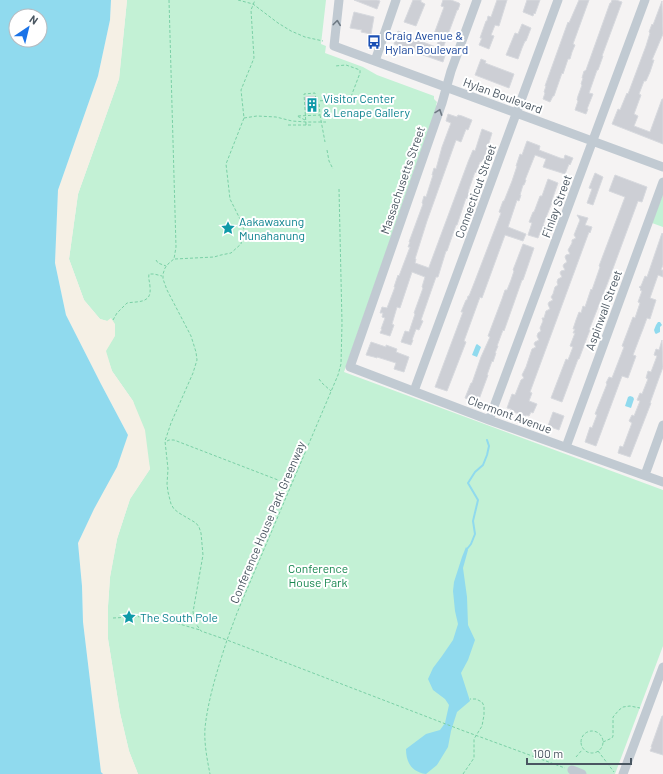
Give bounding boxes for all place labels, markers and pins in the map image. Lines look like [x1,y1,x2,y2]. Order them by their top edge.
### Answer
place label: Craig Avenue & Hylan Boulevard [385,28,468,56]
bus stop icon: Craig Avenue & Hylan Boulevard [366,34,382,50]
place label: Visitor Center & Lenape Gallery [323,91,410,119]
building icon: Visitor Center & Lenape Gallery [304,97,320,113]
place label: Aakawaxung Munahanung [239,214,305,242]
place icon: Aakawaxung Munahanung [220,220,236,236]
place icon: The South Pole [121,609,137,625]
place label: The South Pole [140,610,218,624]

